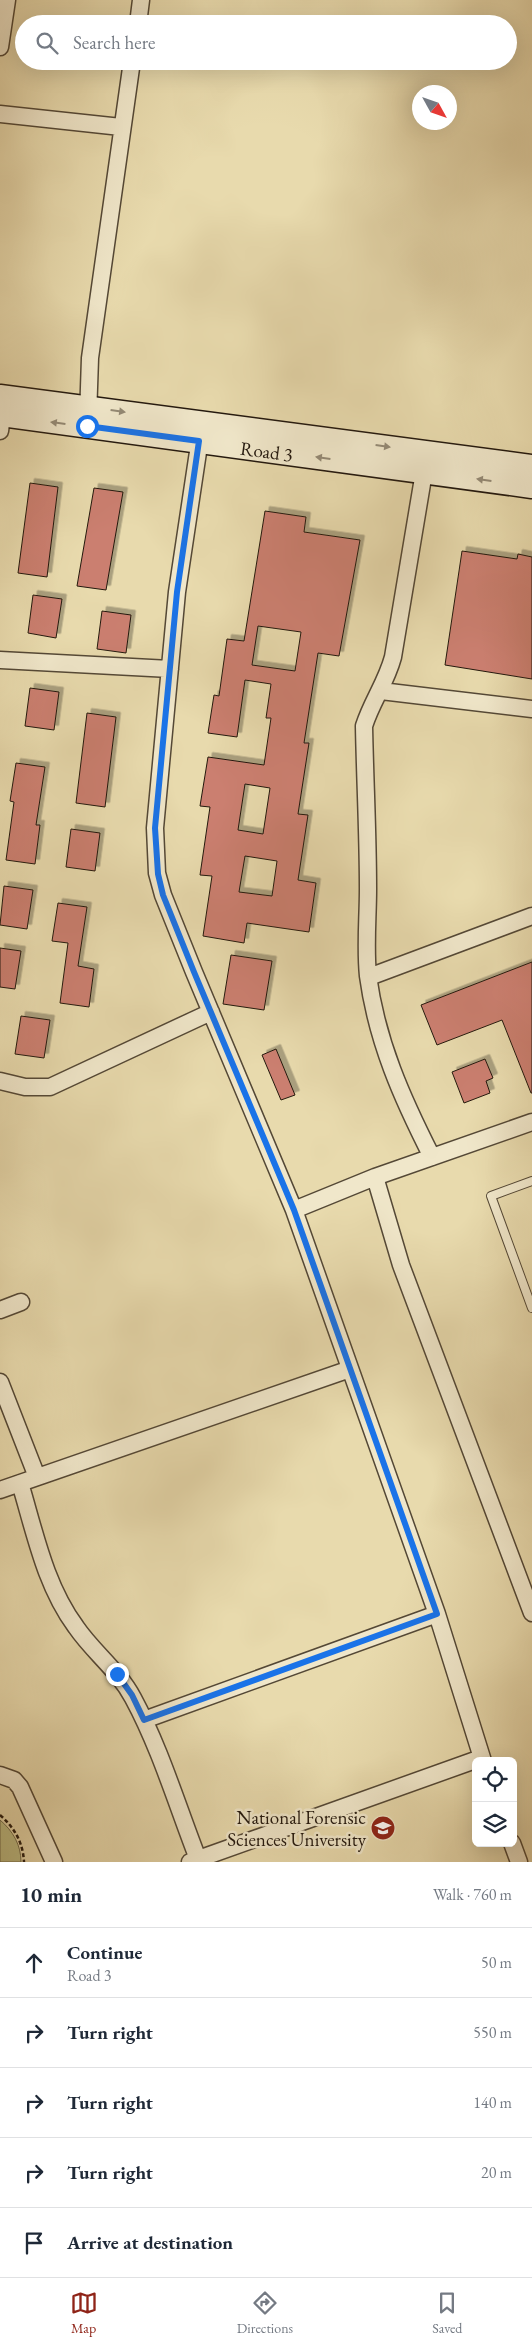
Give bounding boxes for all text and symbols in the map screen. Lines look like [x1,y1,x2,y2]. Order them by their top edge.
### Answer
search box [15,15,517,70]
icon: search [33,29,61,57]
text: Search here [73,30,155,55]
north arrow [412,85,457,130]
one-way arrow [110,407,126,415]
route start [76,415,99,438]
one-way arrow [49,418,65,426]
street label: Road 3 [239,435,294,467]
one-way arrow [375,442,391,450]
one-way arrow [314,454,330,462]
one-way arrow [475,476,491,484]
route end [106,1663,129,1686]
map controls [472,1757,517,1847]
button: locate [472,1757,517,1802]
button: layers [472,1802,517,1847]
place label: National Forensic Sciences University [227,1805,367,1852]
school or university icon: National Forensic Sciences University [370,1815,396,1841]
text: 10 min [20,1881,82,1908]
text: Walk · 760 m [433,1884,512,1905]
text: Continue [67,1940,142,1965]
icon: ahead [20,1949,48,1977]
text: 50 m [481,1952,512,1973]
text: Road 3 [67,1965,111,1986]
icon: right [20,2019,48,2047]
text: Turn right [67,2020,153,2045]
text: 550 m [473,2022,512,2043]
icon: right [20,2089,48,2117]
text: Turn right [67,2090,153,2115]
text: 140 m [473,2092,512,2113]
icon: right [20,2159,48,2187]
text: Turn right [67,2160,153,2185]
text: 20 m [481,2162,512,2183]
icon: arrive [20,2229,48,2257]
text: Arrive at destination [67,2230,233,2255]
tab: Map [70,2289,98,2337]
tab: Directions [237,2289,293,2337]
tab: Saved [432,2289,462,2337]

